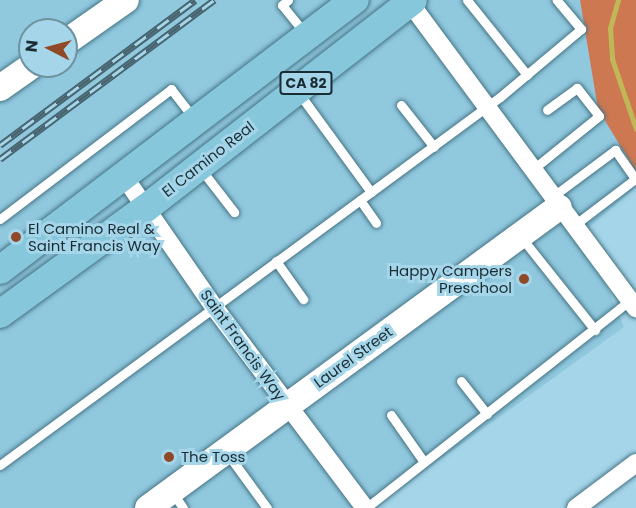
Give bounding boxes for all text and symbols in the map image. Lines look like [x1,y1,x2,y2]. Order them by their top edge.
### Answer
north arrow [18,18,78,78]
text: N [20,39,44,53]
road number: CA 82 [279,72,333,94]
street label: El Camino Real [158,118,258,200]
place label: El Camino Real & Saint Francis Way [28,219,160,254]
marker: El Camino Real & Saint Francis Way [9,230,23,244]
place label: Happy Campers Preschool [389,261,512,296]
marker: Happy Campers Preschool [517,272,531,286]
street label: Saint Francis Way [197,286,289,404]
street label: Laurel Street [310,322,396,392]
place label: The Toss [181,448,245,466]
marker: The Toss [162,450,176,464]

